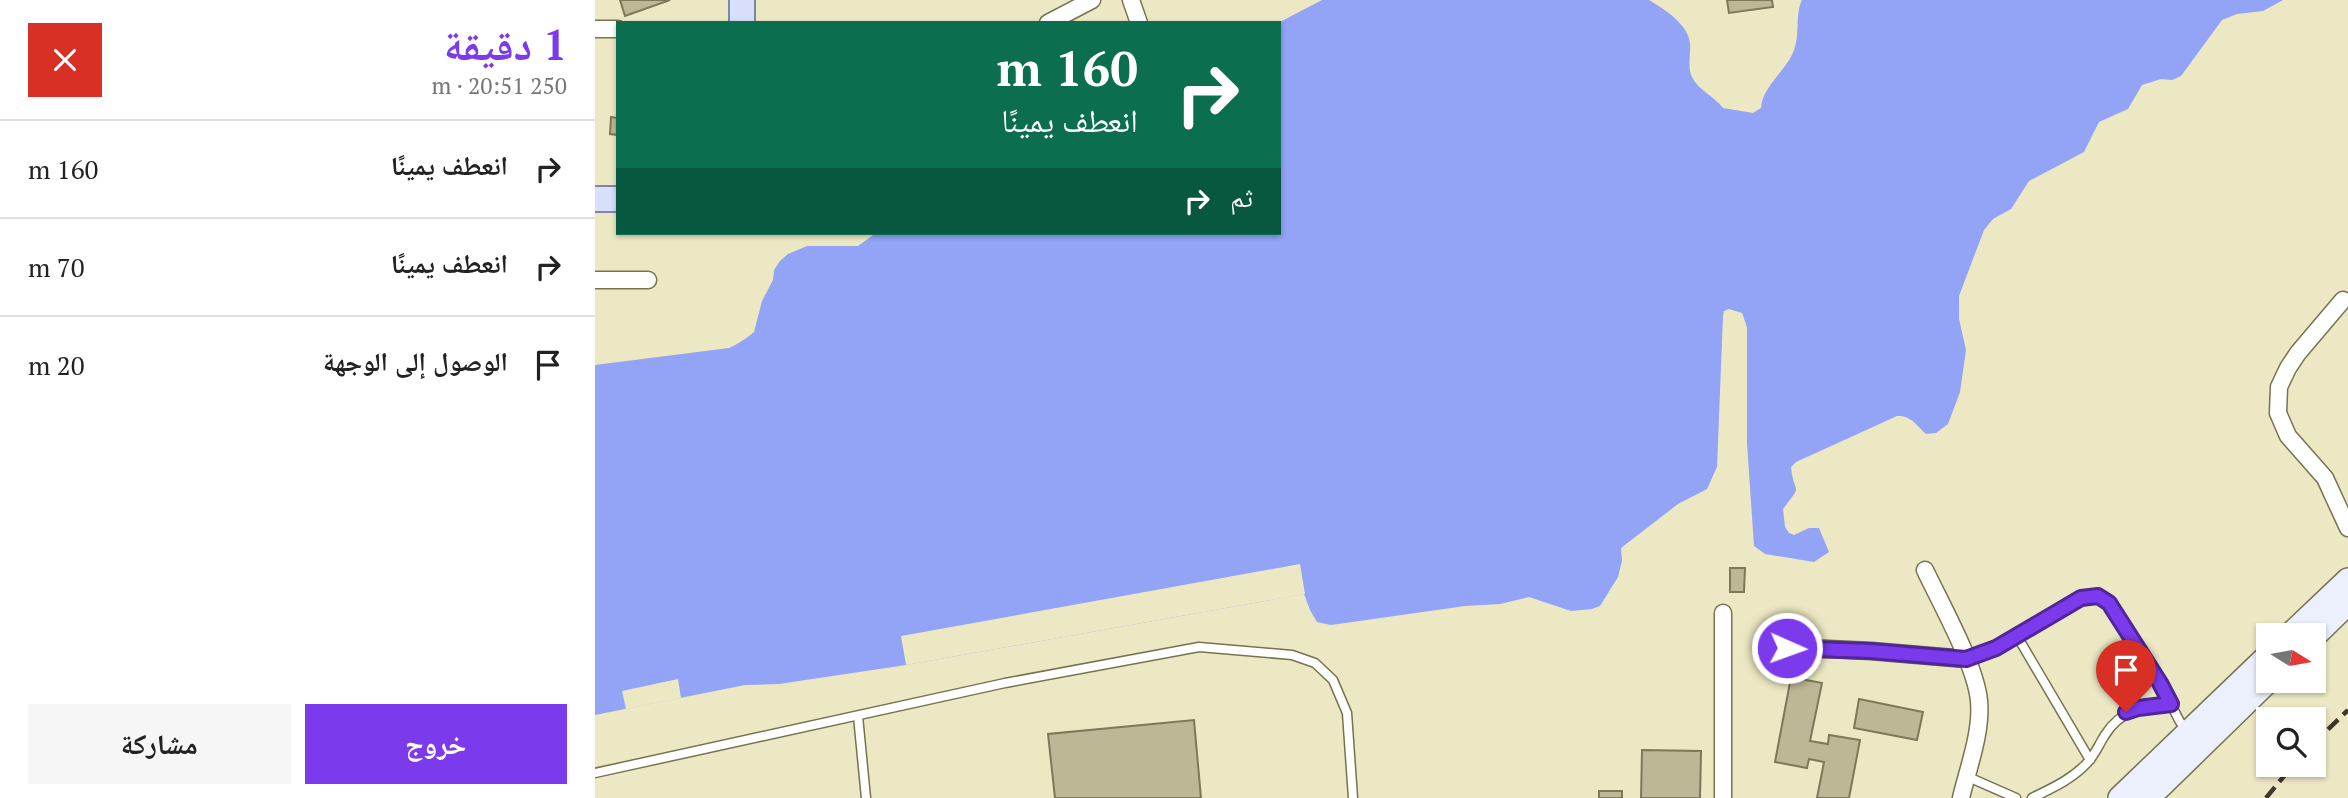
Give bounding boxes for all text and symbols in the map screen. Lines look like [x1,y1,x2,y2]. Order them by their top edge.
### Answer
text: 1 دقيقة [444,16,567,72]
button: close [28,23,102,97]
text: 160 m [996,35,1138,100]
icon: right [1162,49,1253,140]
text: 250 m · 20:51 [432,70,567,101]
text: انعطف يمينًا [1001,99,1138,141]
text: انعطف يمينًا [391,148,508,182]
icon: right [529,150,567,188]
text: 160 m [28,152,98,186]
text: ثم [1230,180,1253,214]
icon: right [1178,182,1216,220]
text: انعطف يمينًا [391,246,508,280]
icon: right [529,248,567,286]
text: 70 m [28,250,85,284]
text: الوصول إلى الوجهة [323,344,508,378]
icon: arrive [529,346,567,384]
text: 20 m [28,348,85,382]
position arrow [1750,611,1824,685]
north arrow [2256,623,2326,693]
map controls [2256,623,2326,777]
pin [2096,640,2156,712]
icon: arrive [2107,651,2145,689]
button: مشاركة [28,704,291,784]
button: خروج [305,704,567,784]
button: search [2256,707,2326,777]

